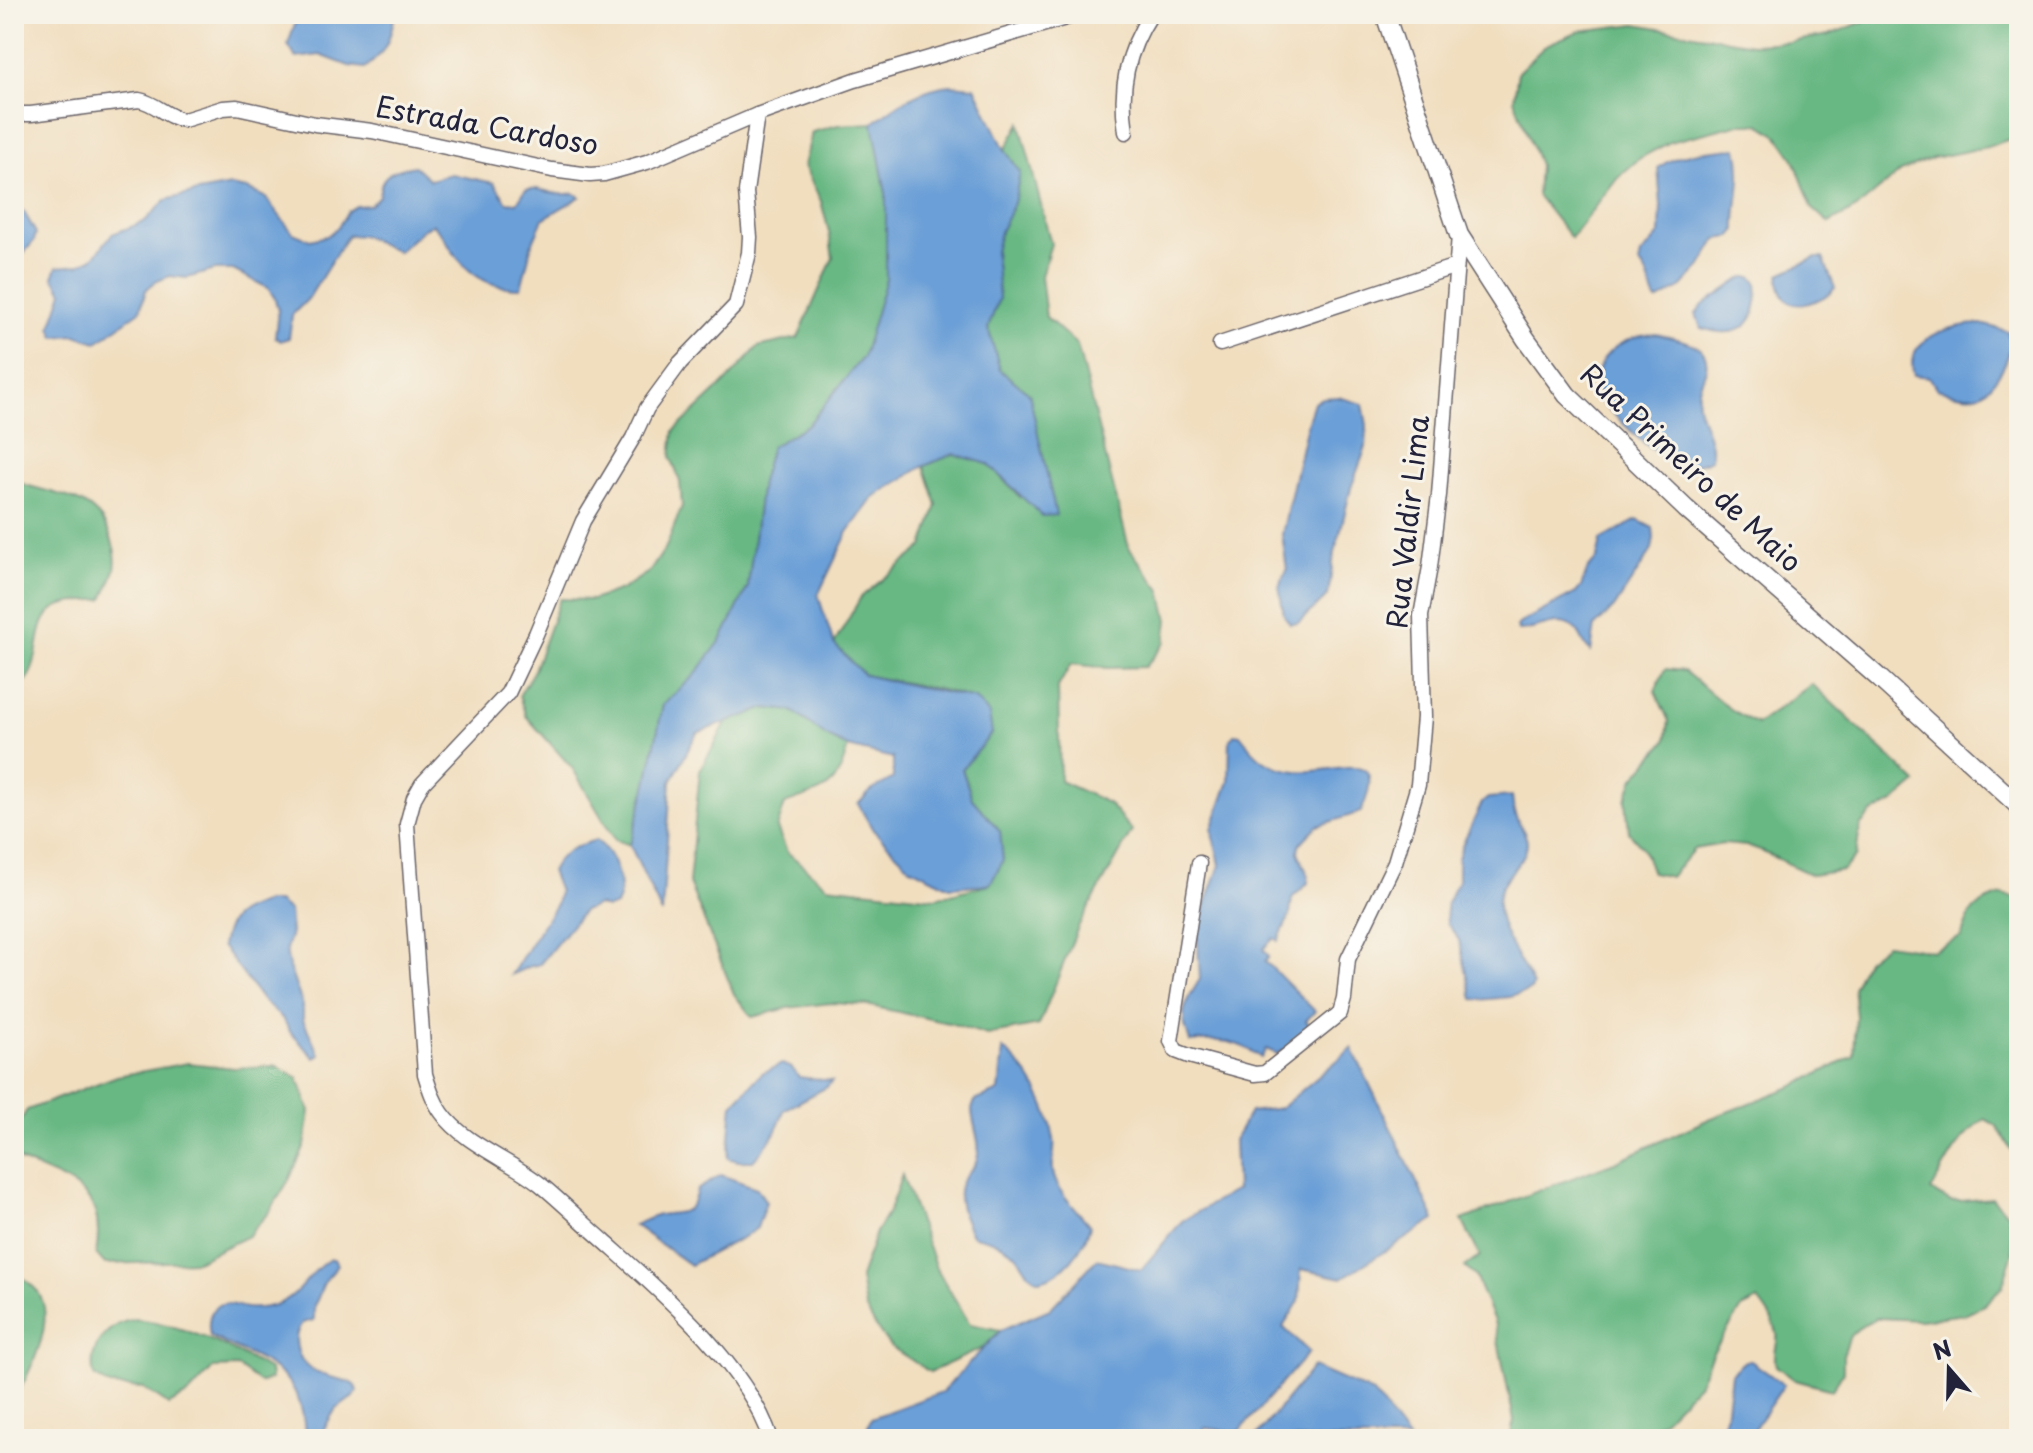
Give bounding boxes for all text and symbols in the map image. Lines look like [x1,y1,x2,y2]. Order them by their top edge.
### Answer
street label: Estrada Cardoso [373,84,602,165]
street label: Rua Primeiro de Maio [1571,352,1813,581]
street label: Rua Valdir Lima [1374,413,1439,631]
north arrow [1909,1329,1989,1409]
text: N [1928,1330,1955,1367]

